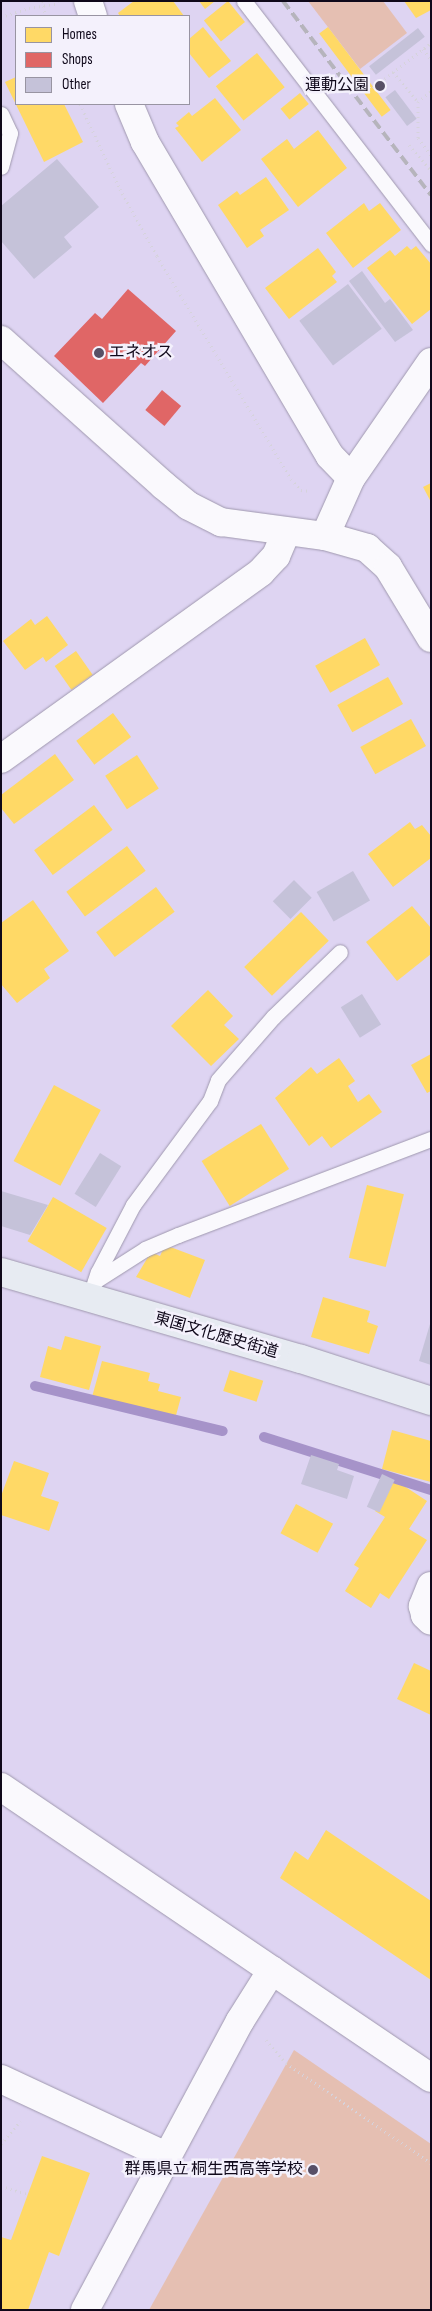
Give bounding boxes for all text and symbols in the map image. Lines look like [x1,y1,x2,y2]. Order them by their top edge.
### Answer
legend [15,15,190,105]
text: Homes [62,25,97,44]
text: Shops [62,50,93,69]
text: Other [62,75,91,94]
place label: 運動公園 [305,76,369,96]
marker: 運動公園 [373,79,387,93]
place label: エネオス [109,343,173,363]
marker: エネオス [93,347,105,359]
street label: 東国文化歴史街道 [152,1309,280,1363]
place label: 群馬県立 桐生西高等学校 [124,2160,303,2180]
marker: 群馬県立 桐生西高等学校 [307,2164,319,2176]

